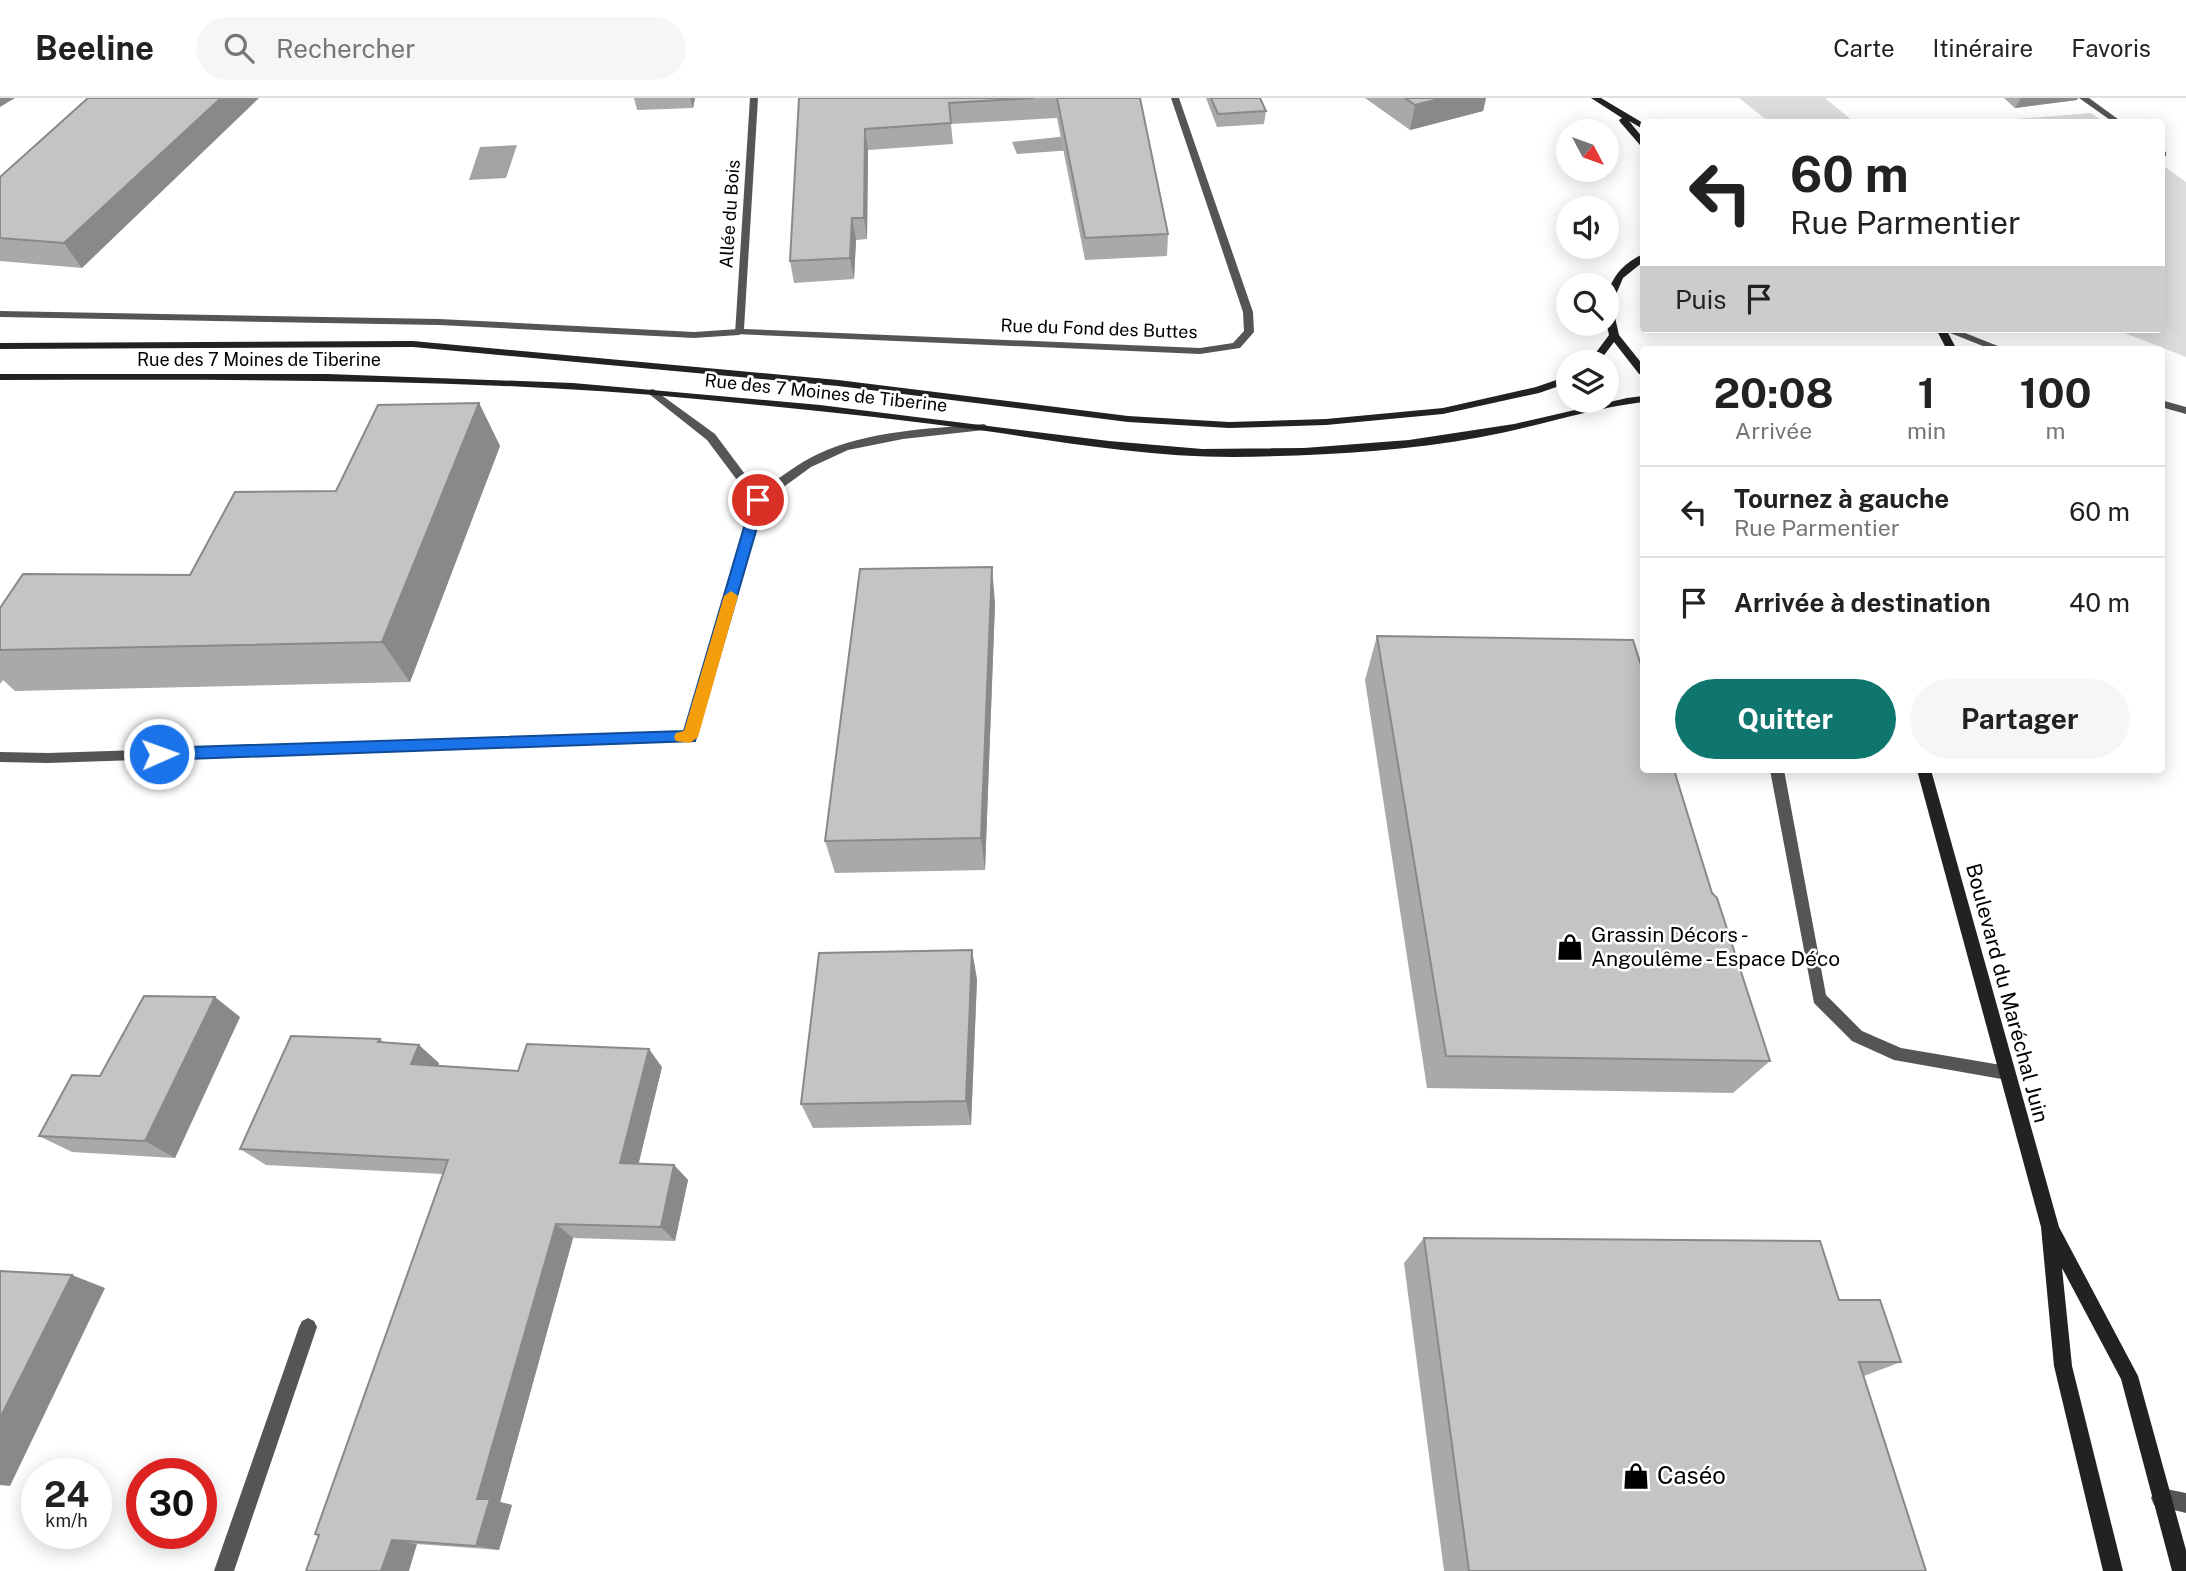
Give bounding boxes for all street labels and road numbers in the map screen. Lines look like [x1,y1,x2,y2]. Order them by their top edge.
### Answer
street label: Allée du Bois [715,159,744,269]
street label: Rue du Fond des Buttes [1000,315,1198,342]
street label: Rue des 7 Moines de Tiberine [137,349,381,370]
street label: Rue des 7 Moines de Tiberine [704,369,948,416]
street label: Boulevard du Maréchal Juin [1961,860,2054,1125]

